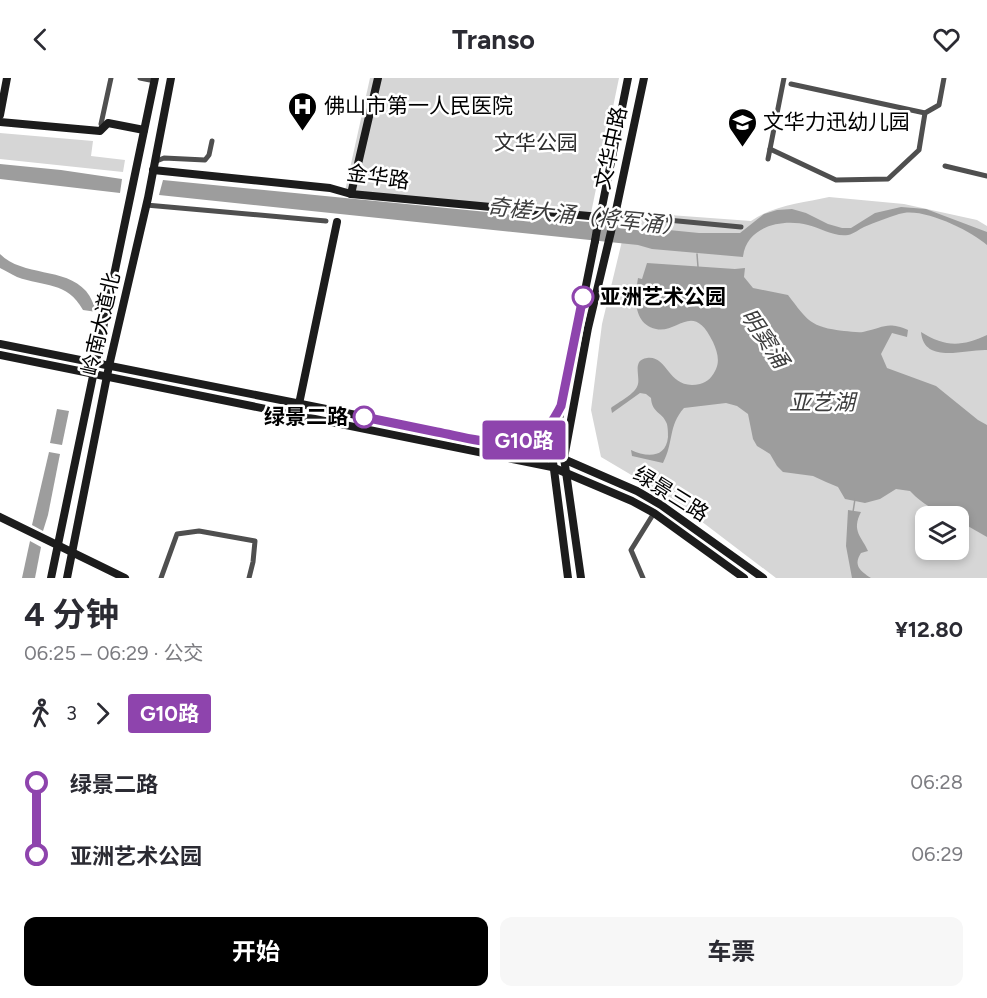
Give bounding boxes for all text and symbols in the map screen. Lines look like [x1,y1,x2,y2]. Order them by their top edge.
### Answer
icon: back [24,23,57,56]
text: Transo [452,23,535,56]
icon: heart [930,23,963,56]
hospital icon: 佛山市第一人民医院 [287,90,319,132]
place label: 佛山市第一人民医院 [324,93,513,118]
street label: 文华中路 [590,104,631,192]
school or university icon: 文华力迅幼儿园 [726,106,758,148]
place label: 文华力迅幼儿园 [763,109,910,134]
park label: 文华公园 [494,130,578,155]
street label: 金华路 [345,160,411,193]
water label: 奇槎大涌（将军涌） [486,193,686,240]
street label: 岭南大道北 [77,270,125,378]
place label: 亚洲艺术公园 [600,284,726,309]
marker: 亚洲艺术公园 [572,286,594,308]
water label: 明窦涌 [735,303,796,376]
water label: 亚艺湖 [789,389,858,416]
place label: 绿景二路 [264,404,348,429]
marker: 绿景二路 [353,406,375,428]
line badge: G10路 [482,420,566,460]
text: G10路 [494,428,554,453]
street label: 绿景三路 [629,461,714,526]
map controls [915,506,969,560]
button: layers [915,506,969,560]
text: 4 分钟 [24,595,119,634]
text: ¥12.80 [895,616,963,643]
text: 06:25 – 06:29 · 公交 [24,641,203,665]
icon: walk [24,697,57,730]
icon: forward [86,697,119,730]
text: 3 [66,701,77,725]
text: G10路 [140,701,199,726]
text: 06:28 [910,770,963,794]
text: 绿景二路 [70,771,158,798]
text: 06:29 [911,842,963,866]
text: 亚洲艺术公园 [70,843,202,870]
button: 开始 [24,917,488,986]
button: 车票 [500,917,963,986]

